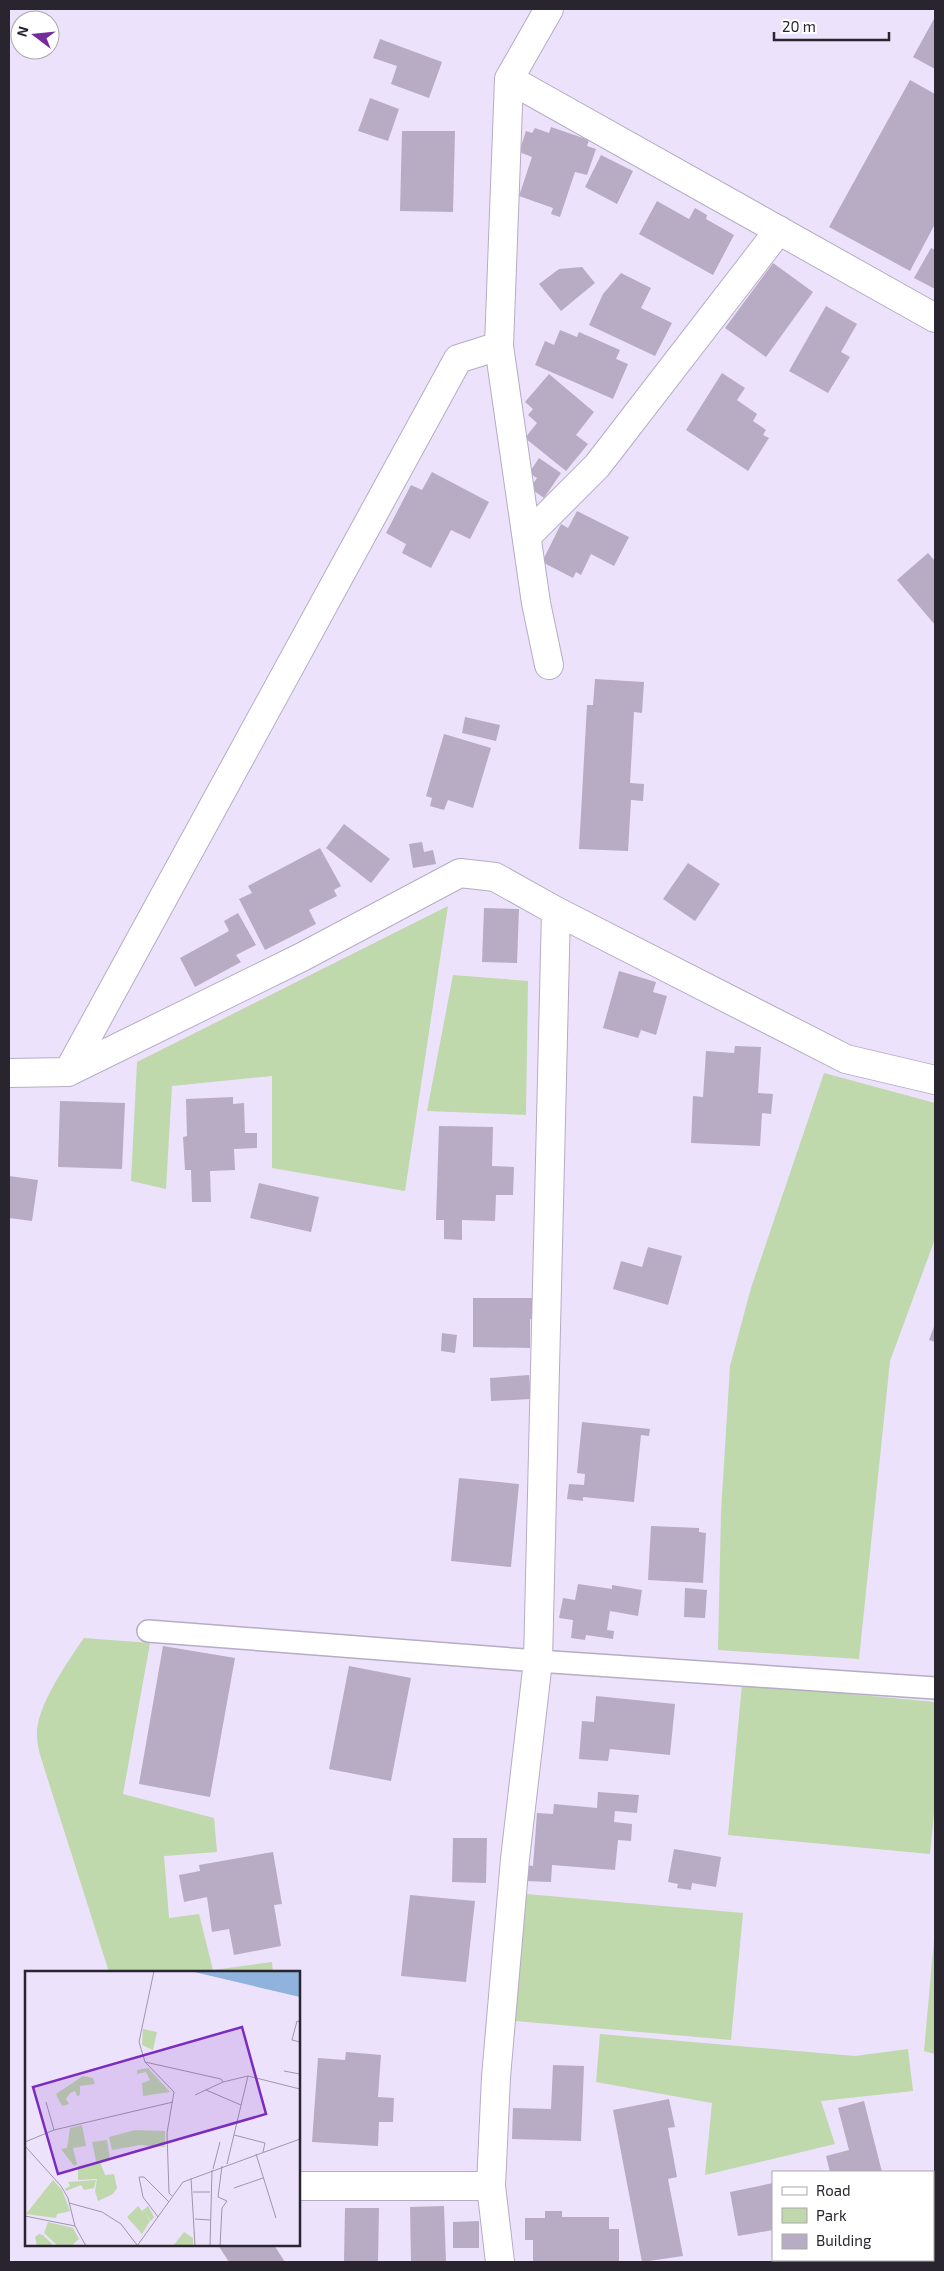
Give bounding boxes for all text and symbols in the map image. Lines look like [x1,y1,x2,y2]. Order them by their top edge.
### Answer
north arrow [10,10,60,60]
scale bar [774,10,889,42]
text: 20 m [782,17,816,35]
text: N [12,24,32,38]
inset map [25,1971,300,2246]
legend [772,2171,934,2261]
text: Road [816,2181,851,2199]
text: Park [816,2206,847,2224]
text: Building [816,2231,872,2249]

